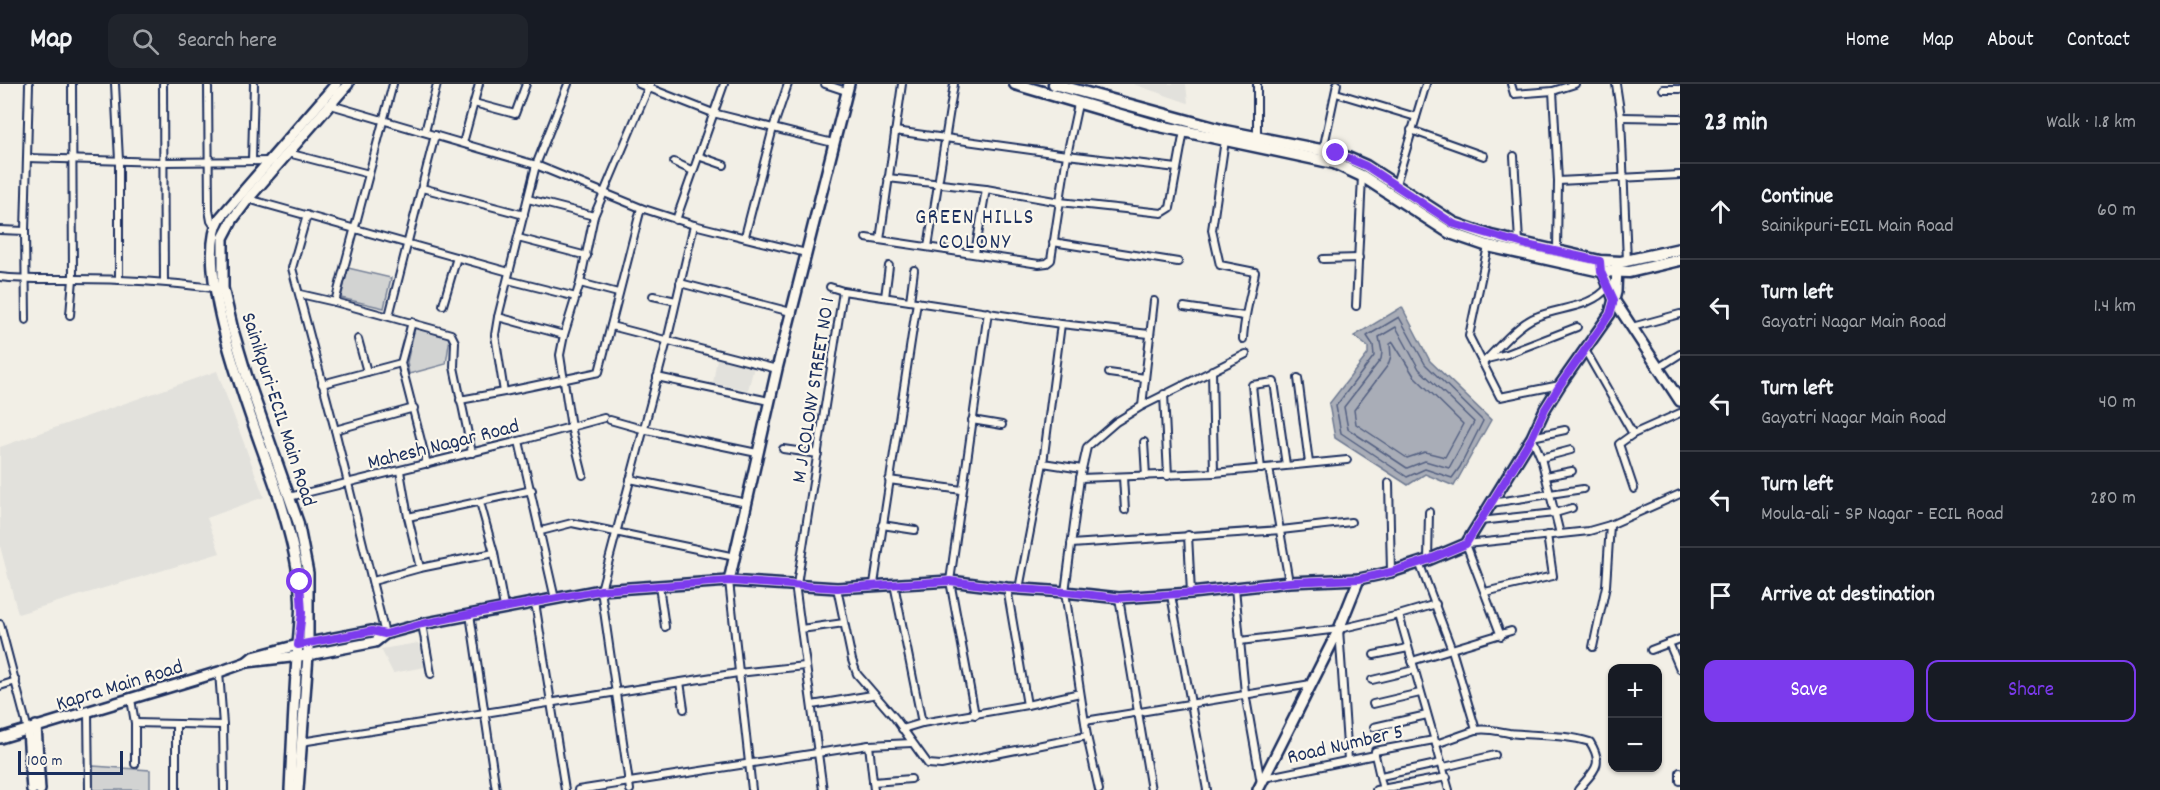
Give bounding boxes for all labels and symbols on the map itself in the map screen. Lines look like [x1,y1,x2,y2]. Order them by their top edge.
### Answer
route end [1322,139,1348,165]
district label: GREEN HILLS COLONY [915,203,1035,259]
street label: M J COLONY STREET NO 1 [785,296,844,485]
street label: Sainikpuri-ECIL Main Road [232,309,323,511]
street label: Mahesh Nagar Road [365,413,523,479]
route start [286,568,312,594]
street label: Kapra Main Road [53,653,187,720]
street label: Road Number 5 [1285,718,1407,774]
scale bar [18,748,123,776]

